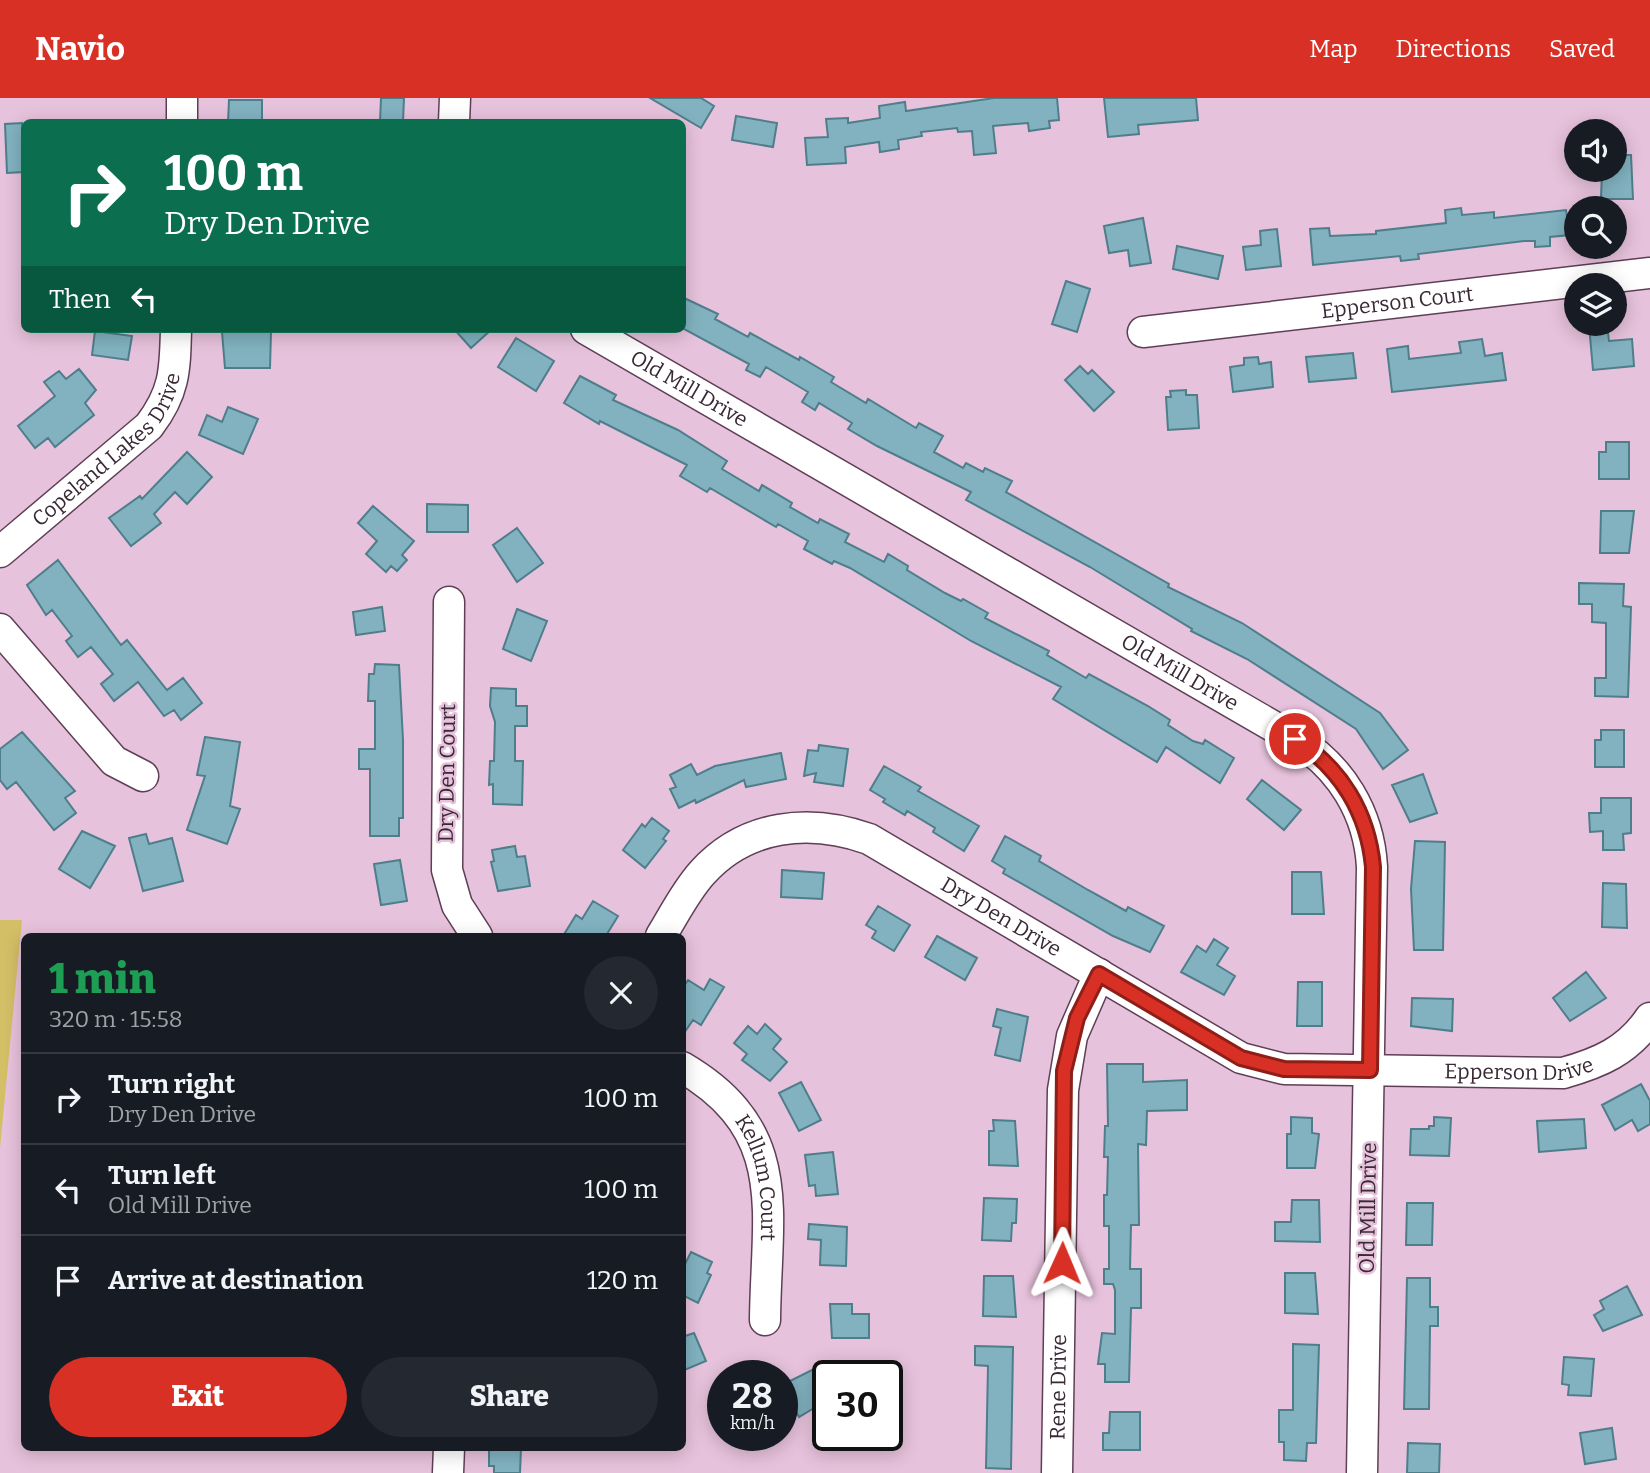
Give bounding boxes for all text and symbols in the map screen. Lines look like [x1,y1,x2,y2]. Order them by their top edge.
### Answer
text: Navio [35,29,125,69]
text: Map [1309,35,1358,63]
text: Directions [1396,35,1511,63]
text: Saved [1549,35,1615,63]
map controls [1564,119,1627,336]
button: sound [1564,119,1627,182]
text: 100 m [164,144,303,203]
icon: right [49,147,140,238]
button: search [1564,196,1627,259]
text: Dry Den Drive [164,204,370,242]
button: layers [1564,273,1627,336]
icon: left [125,280,163,318]
street label: Epperson Court [1320,281,1475,324]
text: Then [49,284,111,315]
street label: Old Mill Drive [626,344,752,433]
street label: Copeland Lakes Drive [27,370,186,532]
street label: Old Mill Drive [1116,628,1243,717]
street label: Dry Den Court [433,703,461,842]
pin [1265,709,1325,769]
icon: arrive [1276,720,1314,758]
street label: Dry Den Drive [936,871,1066,962]
text: 1 min [49,954,156,1004]
button: close [584,956,658,1030]
text: 320 m · 15:58 [49,1005,183,1033]
street label: Epperson Drive [1444,1051,1597,1086]
text: Turn right [108,1069,235,1100]
icon: right [49,1080,87,1118]
text: 100 m [584,1083,658,1114]
text: Dry Den Drive [108,1100,256,1128]
street label: Kellum Court [729,1110,781,1242]
street label: Old Mill Drive [1354,1142,1382,1274]
text: Turn left [108,1160,216,1191]
icon: left [49,1171,87,1209]
text: 100 m [584,1174,658,1205]
text: Old Mill Drive [108,1191,252,1219]
position arrow [1025,1226,1099,1300]
icon: arrive [49,1262,87,1300]
text: Arrive at destination [108,1265,363,1296]
text: 120 m [587,1265,658,1296]
street label: Rene Drive [1045,1334,1072,1440]
button: Exit [49,1357,347,1437]
button: Share [361,1357,658,1437]
speed limit sign: 30 [812,1360,903,1451]
text: 28 [732,1375,773,1417]
text: km/h [730,1412,775,1434]

